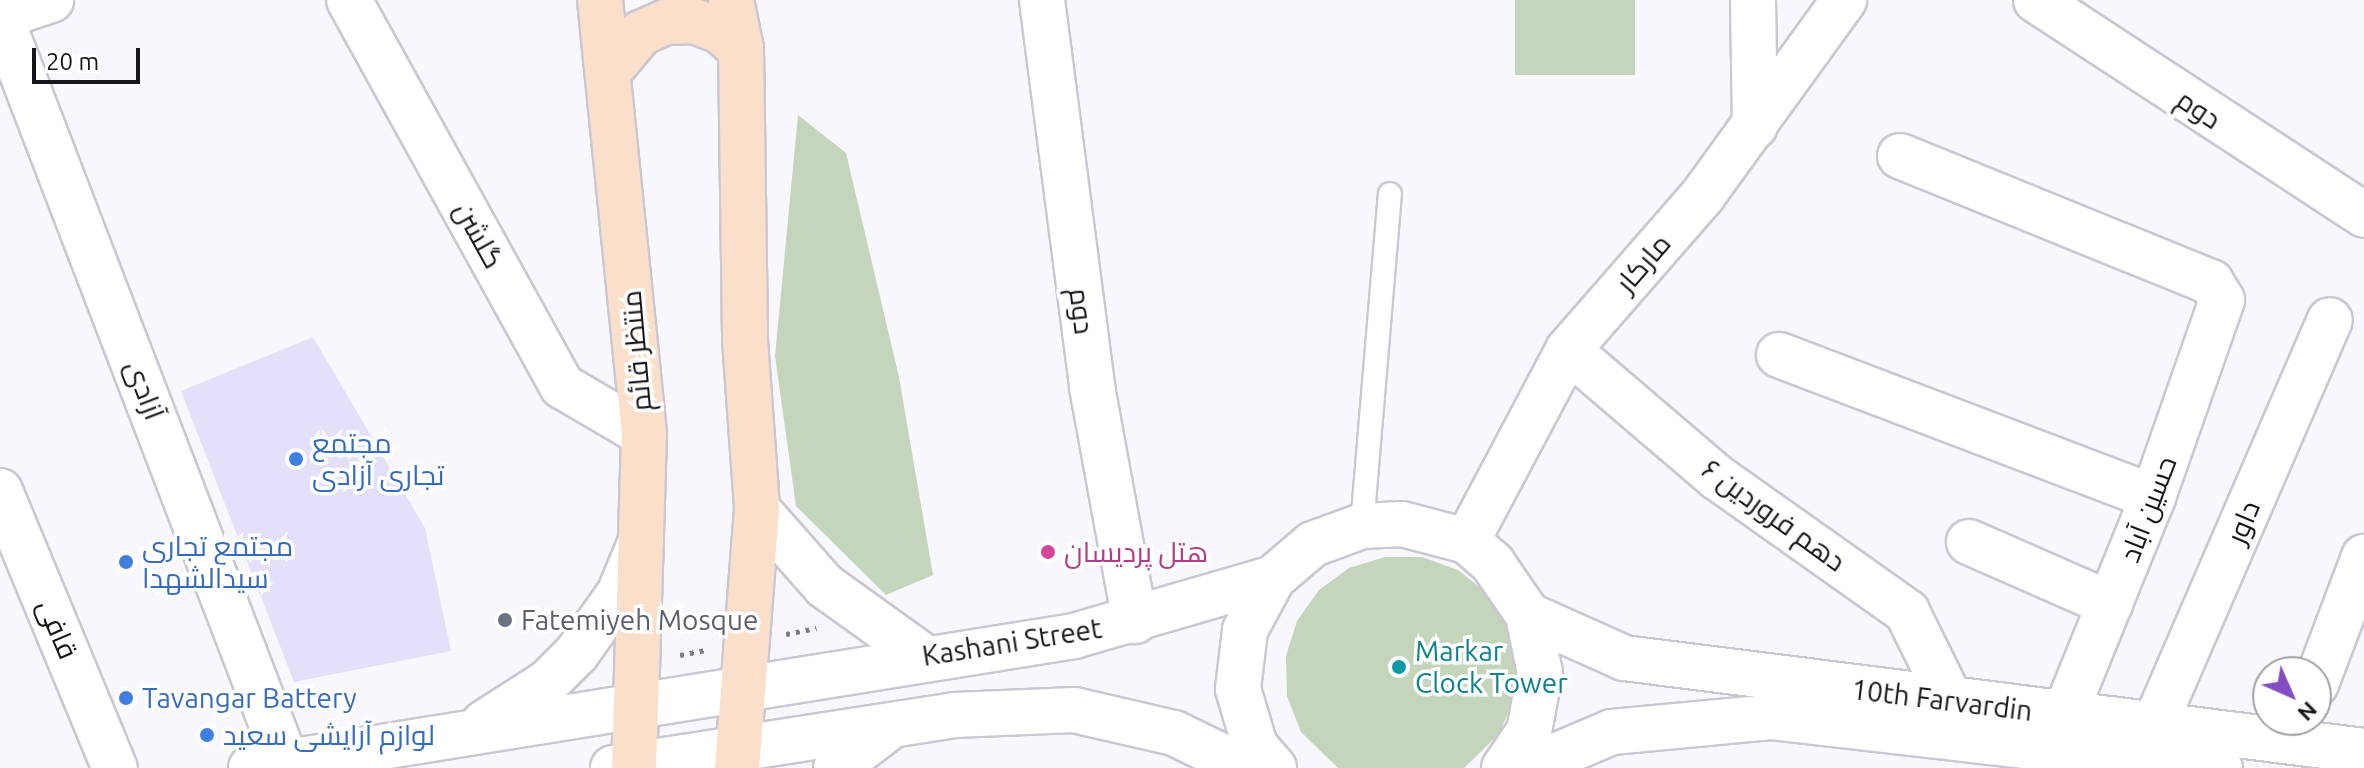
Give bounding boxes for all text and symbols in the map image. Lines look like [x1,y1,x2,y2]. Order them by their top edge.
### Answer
scale bar [36,32,144,82]
text: 20 m [46,48,99,75]
street label: دوم [2170,82,2228,136]
street label: گلشن [447,196,511,274]
street label: مارکار [1608,227,1678,299]
street label: دوم [1063,286,1101,336]
street label: منتظر قائم [614,289,658,413]
street label: آزادی [118,355,172,425]
place label: مجتمع تجاری آزادی [312,426,445,492]
marker: مجتمع تجاری آزادی [287,450,305,468]
street label: حسین آباد [2112,451,2184,567]
street label: دهم فروردین ۶ [1696,452,1852,578]
street label: داور [2219,495,2267,549]
place label: مجتمع تجاری سیدالشهدا [142,529,293,595]
place label: هتل پردیسان [1064,535,1208,569]
marker: هتل پردیسان [1039,543,1057,561]
marker: مجتمع تجاری سیدالشهدا [117,553,135,571]
street label: قافی [31,594,85,664]
place label: Fatemiyeh Mosque [521,603,758,637]
marker: Fatemiyeh Mosque [496,611,514,629]
street label: Kashani Street [920,611,1104,673]
place label: Markar Clock Tower [1415,634,1568,700]
north arrow [2252,656,2332,736]
marker: Markar Clock Tower [1390,658,1408,676]
street label: 10th Farvardin [1850,672,2034,728]
place label: Tavangar Battery [142,681,357,715]
marker: Tavangar Battery [117,689,135,707]
text: N [2293,697,2323,727]
place label: لوازم آرایشی سعید [223,718,435,752]
marker: لوازم آرایشی سعید [198,726,216,744]

